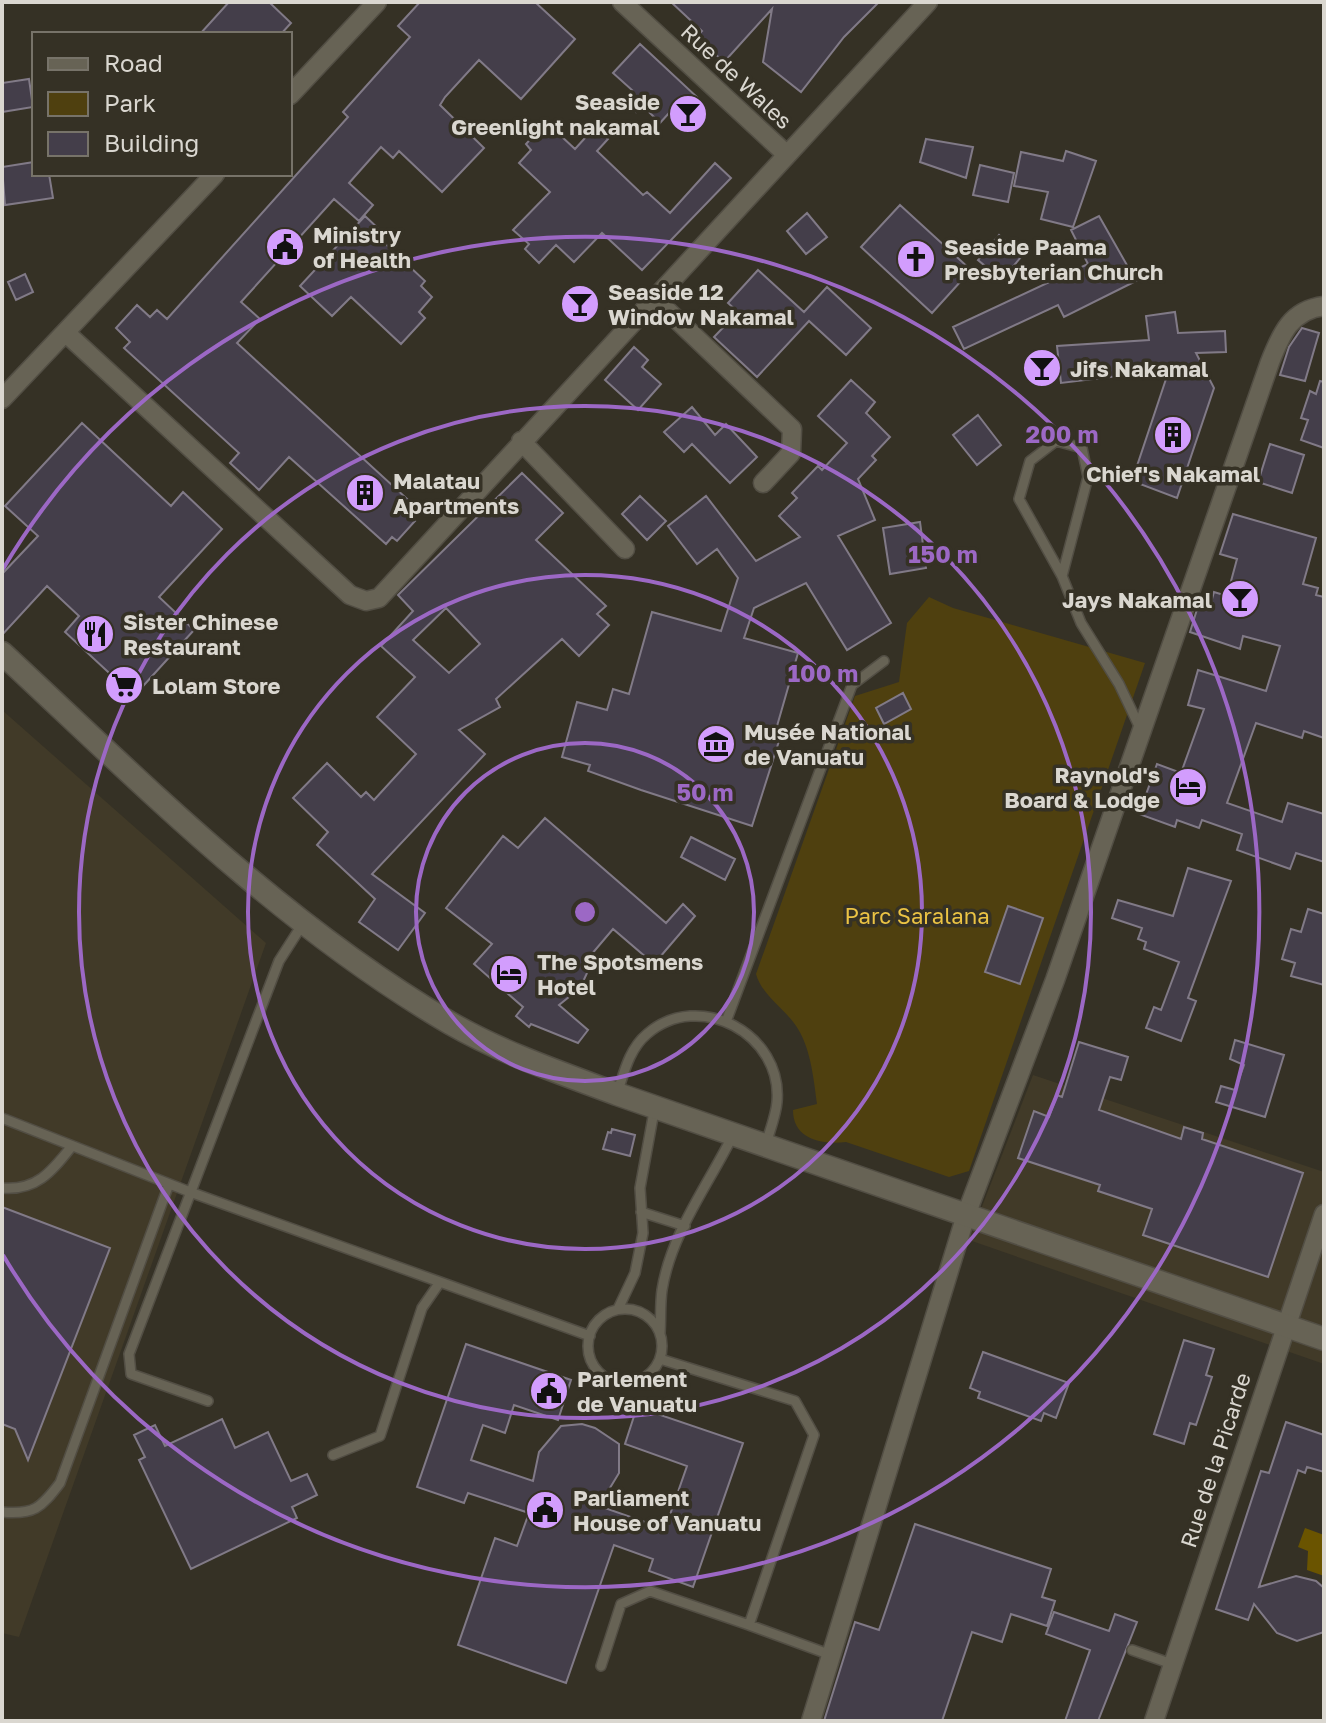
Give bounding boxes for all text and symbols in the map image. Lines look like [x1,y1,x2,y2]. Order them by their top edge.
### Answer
street label: Rue de Wales [676,18,798,134]
legend [32,32,292,176]
text: Road [104,48,163,77]
text: Park [104,88,156,117]
place label: Seaside Greenlight nakamal [451,88,660,140]
bar icon: Seaside Greenlight nakamal [667,93,709,135]
text: Building [104,128,199,157]
place label: Ministry of Health [313,221,411,273]
public building icon: Ministry of Health [264,226,306,268]
place label: Seaside Paama Presbyterian Church [944,233,1163,285]
church icon: Seaside Paama Presbyterian Church [895,238,937,280]
place label: Seaside 12 Window Nakamal [608,278,794,330]
bar icon: Seaside 12 Window Nakamal [559,283,601,325]
bar icon: Jifs Nakamal [1021,347,1063,389]
place label: Jifs Nakamal [1070,355,1208,382]
building icon: Chief's Nakamal [1152,414,1194,456]
text: 200 m [1026,419,1098,448]
place label: Chief's Nakamal [1086,460,1260,487]
place label: Malatau Apartments [393,467,519,519]
building icon: Malatau Apartments [344,472,386,514]
text: 150 m [908,539,978,568]
bar icon: Jays Nakamal [1219,578,1261,620]
place label: Jays Nakamal [1062,586,1212,613]
place label: Sister Chinese Restaurant [123,608,278,660]
restaurant icon: Sister Chinese Restaurant [74,613,116,655]
text: 100 m [788,658,858,687]
supermarket icon: Lolam Store [103,664,145,706]
place label: Lolam Store [152,672,280,699]
place label: Musée National de Vanuatu [744,718,911,770]
museum icon: Musée National de Vanuatu [695,723,737,765]
place label: Raynold's Board & Lodge [1004,761,1160,813]
hotel icon: Raynold's Board & Lodge [1167,766,1209,808]
text: 50 m [676,777,734,806]
centre of rings [571,898,599,926]
park label: Parc Saralana [844,902,990,929]
place label: The Spotsmens Hotel [537,948,703,1000]
hotel icon: The Spotsmens Hotel [488,953,530,995]
place label: Parlement de Vanuatu [577,1365,697,1417]
street label: Rue de la Picarde [1174,1369,1256,1551]
public building icon: Parlement de Vanuatu [528,1370,570,1412]
place label: Parliament House of Vanuatu [573,1484,761,1536]
public building icon: Parliament House of Vanuatu [524,1489,566,1531]

